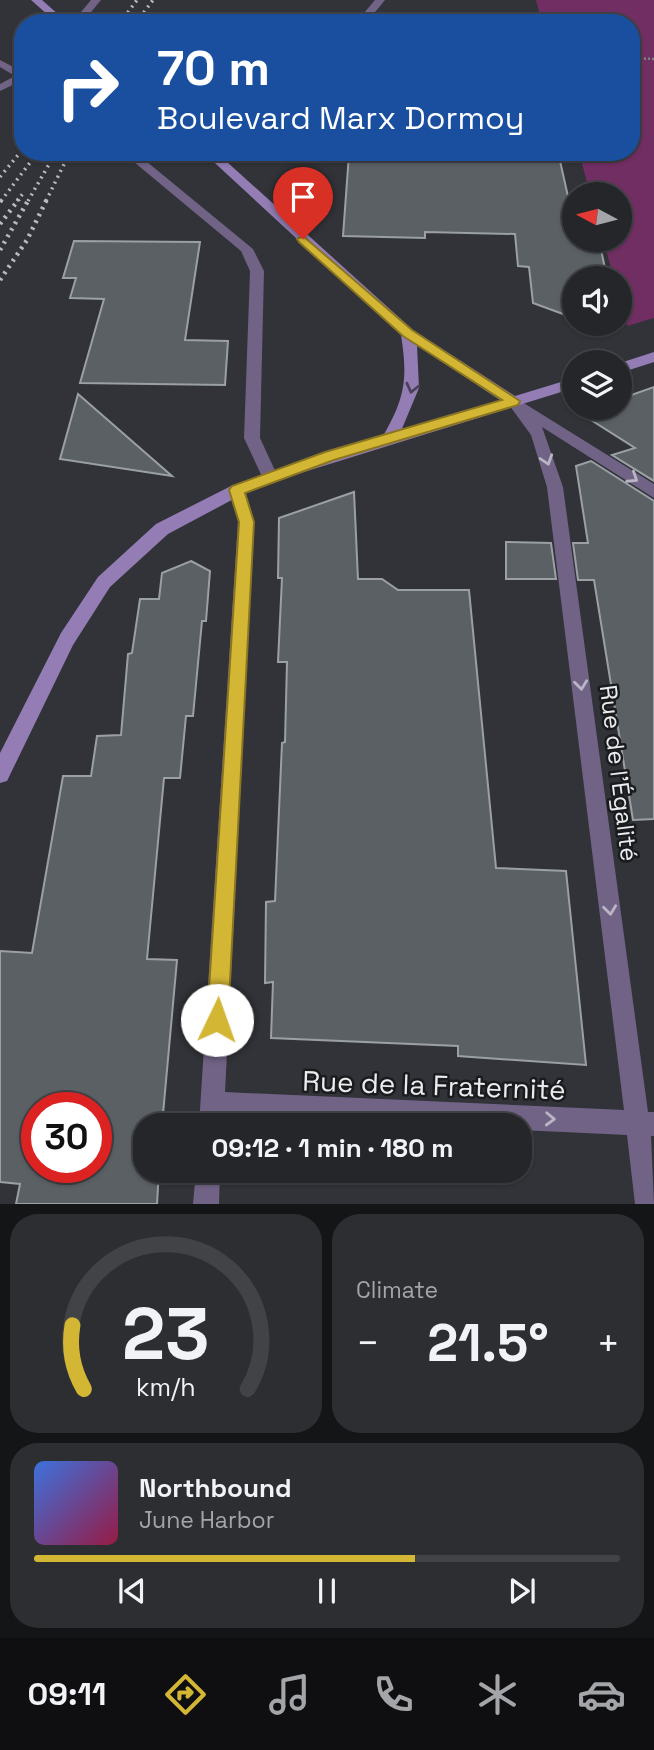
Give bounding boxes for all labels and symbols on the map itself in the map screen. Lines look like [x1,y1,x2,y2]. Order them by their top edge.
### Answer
pin [273,167,333,239]
north arrow [562,182,632,252]
one-way arrow [406,382,420,394]
one-way arrow [538,454,553,466]
one-way arrow [625,470,638,482]
one-way arrow [573,679,588,690]
street label: Rue de l'Égalité [593,683,645,863]
one-way arrow [602,904,617,916]
position arrow [180,983,254,1057]
street label: Rue de la Fraternité [302,1062,566,1108]
speed limit sign: 30 [21,1092,112,1183]
one-way arrow [544,1112,555,1127]

